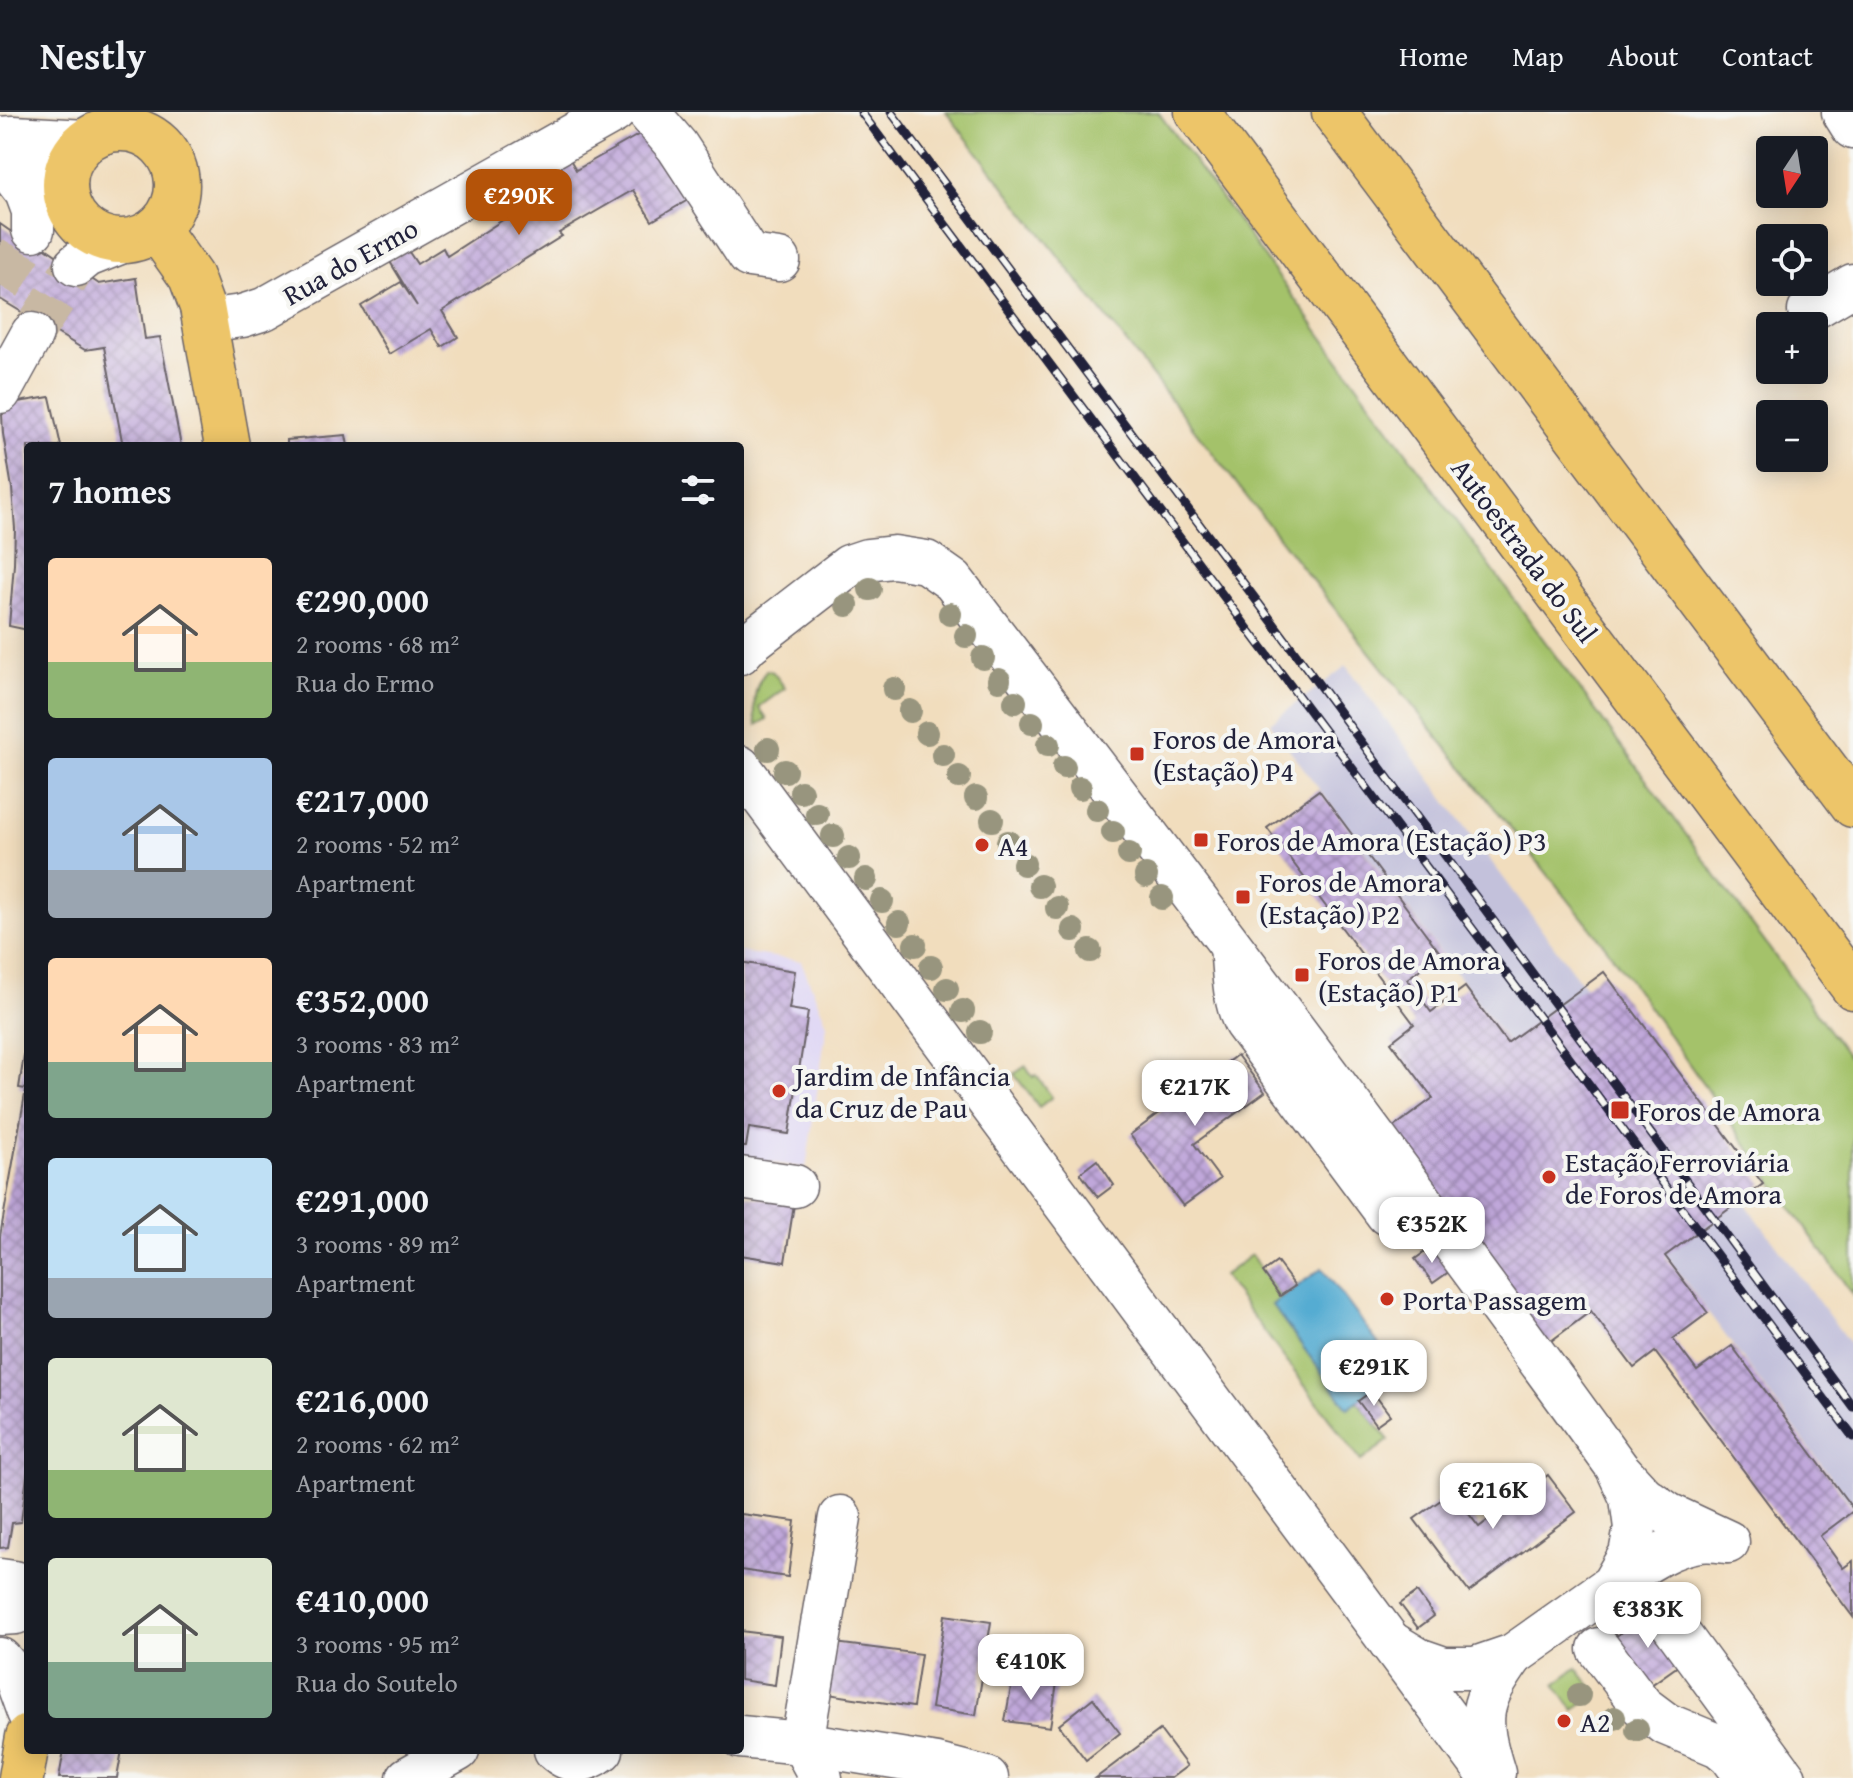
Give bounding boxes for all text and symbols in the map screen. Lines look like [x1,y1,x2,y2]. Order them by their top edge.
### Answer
text: Nestly [40,27,146,83]
text: Home [1399,35,1468,76]
text: Map [1512,35,1564,76]
text: About [1608,35,1678,76]
text: Contact [1722,35,1813,76]
north arrow [1756,136,1828,208]
map controls [1756,136,1828,472]
pin: €290K [463,169,575,237]
text: €290K [484,175,554,214]
street label: Rua do Ermo [275,207,425,315]
button: locate [1756,224,1828,296]
button: + [1756,312,1828,384]
button: − [1756,400,1828,472]
street label: Autoestrada do Sul [1442,449,1608,651]
text: 7 homes [48,466,172,515]
icon: filters [676,468,720,512]
text: €290,000 [296,575,429,624]
icon: home [112,590,208,686]
text: 2 rooms · 68 m² [296,624,459,663]
text: Rua do Ermo [296,663,434,702]
place label: Foros de Amora (Estação) P4 [1153,718,1336,791]
marker: Foros de Amora (Estação) P4 [1128,745,1146,763]
text: €217,000 [296,775,429,824]
icon: home [112,790,208,886]
place label: Foros de Amora (Estação) P3 [1217,820,1547,861]
text: 2 rooms · 52 m² [296,824,459,863]
place label: A4 [998,825,1028,866]
marker: Foros de Amora (Estação) P3 [1192,831,1210,849]
marker: A4 [973,836,991,854]
place label: Foros de Amora (Estação) P2 [1259,861,1442,934]
text: Apartment [296,863,415,902]
marker: Foros de Amora (Estação) P2 [1234,888,1252,906]
place label: Foros de Amora (Estação) P1 [1318,939,1501,1012]
marker: Foros de Amora (Estação) P1 [1293,966,1311,984]
text: €352,000 [296,975,429,1024]
icon: home [112,990,208,1086]
text: 3 rooms · 83 m² [296,1024,459,1063]
place label: Jardim de Infância da Cruz de Pau [792,1055,1011,1128]
pin: €217K [1139,1060,1251,1128]
text: Apartment [296,1063,415,1102]
text: €217K [1160,1066,1230,1105]
marker: Jardim de Infância da Cruz de Pau [770,1082,788,1100]
place label: Foros de Amora [1638,1090,1821,1131]
marker: Foros de Amora [1609,1099,1631,1121]
place label: Estação Ferroviária de Foros de Amora [1565,1141,1790,1214]
marker: Estação Ferroviária de Foros de Amora [1540,1168,1558,1186]
text: €291,000 [296,1175,429,1224]
icon: home [112,1190,208,1286]
pin: €352K [1376,1197,1488,1265]
text: €352K [1397,1203,1467,1242]
text: 3 rooms · 89 m² [296,1224,459,1263]
text: Apartment [296,1263,415,1302]
place label: Porta Passagem [1403,1279,1587,1320]
marker: Porta Passagem [1378,1290,1396,1308]
pin: €291K [1318,1340,1430,1408]
text: €291K [1339,1346,1409,1385]
text: €216,000 [296,1375,429,1424]
icon: home [112,1390,208,1486]
text: 2 rooms · 62 m² [296,1424,459,1463]
text: Apartment [296,1463,415,1502]
pin: €216K [1437,1463,1549,1531]
text: €216K [1458,1469,1528,1508]
text: €410,000 [296,1575,429,1624]
pin: €383K [1592,1582,1704,1650]
text: €383K [1613,1588,1683,1627]
icon: home [112,1590,208,1686]
text: 3 rooms · 95 m² [296,1624,459,1663]
pin: €410K [975,1634,1087,1702]
text: €410K [996,1640,1066,1679]
text: Rua do Soutelo [296,1663,458,1702]
place label: A2 [1580,1701,1610,1742]
marker: A2 [1555,1712,1573,1730]

